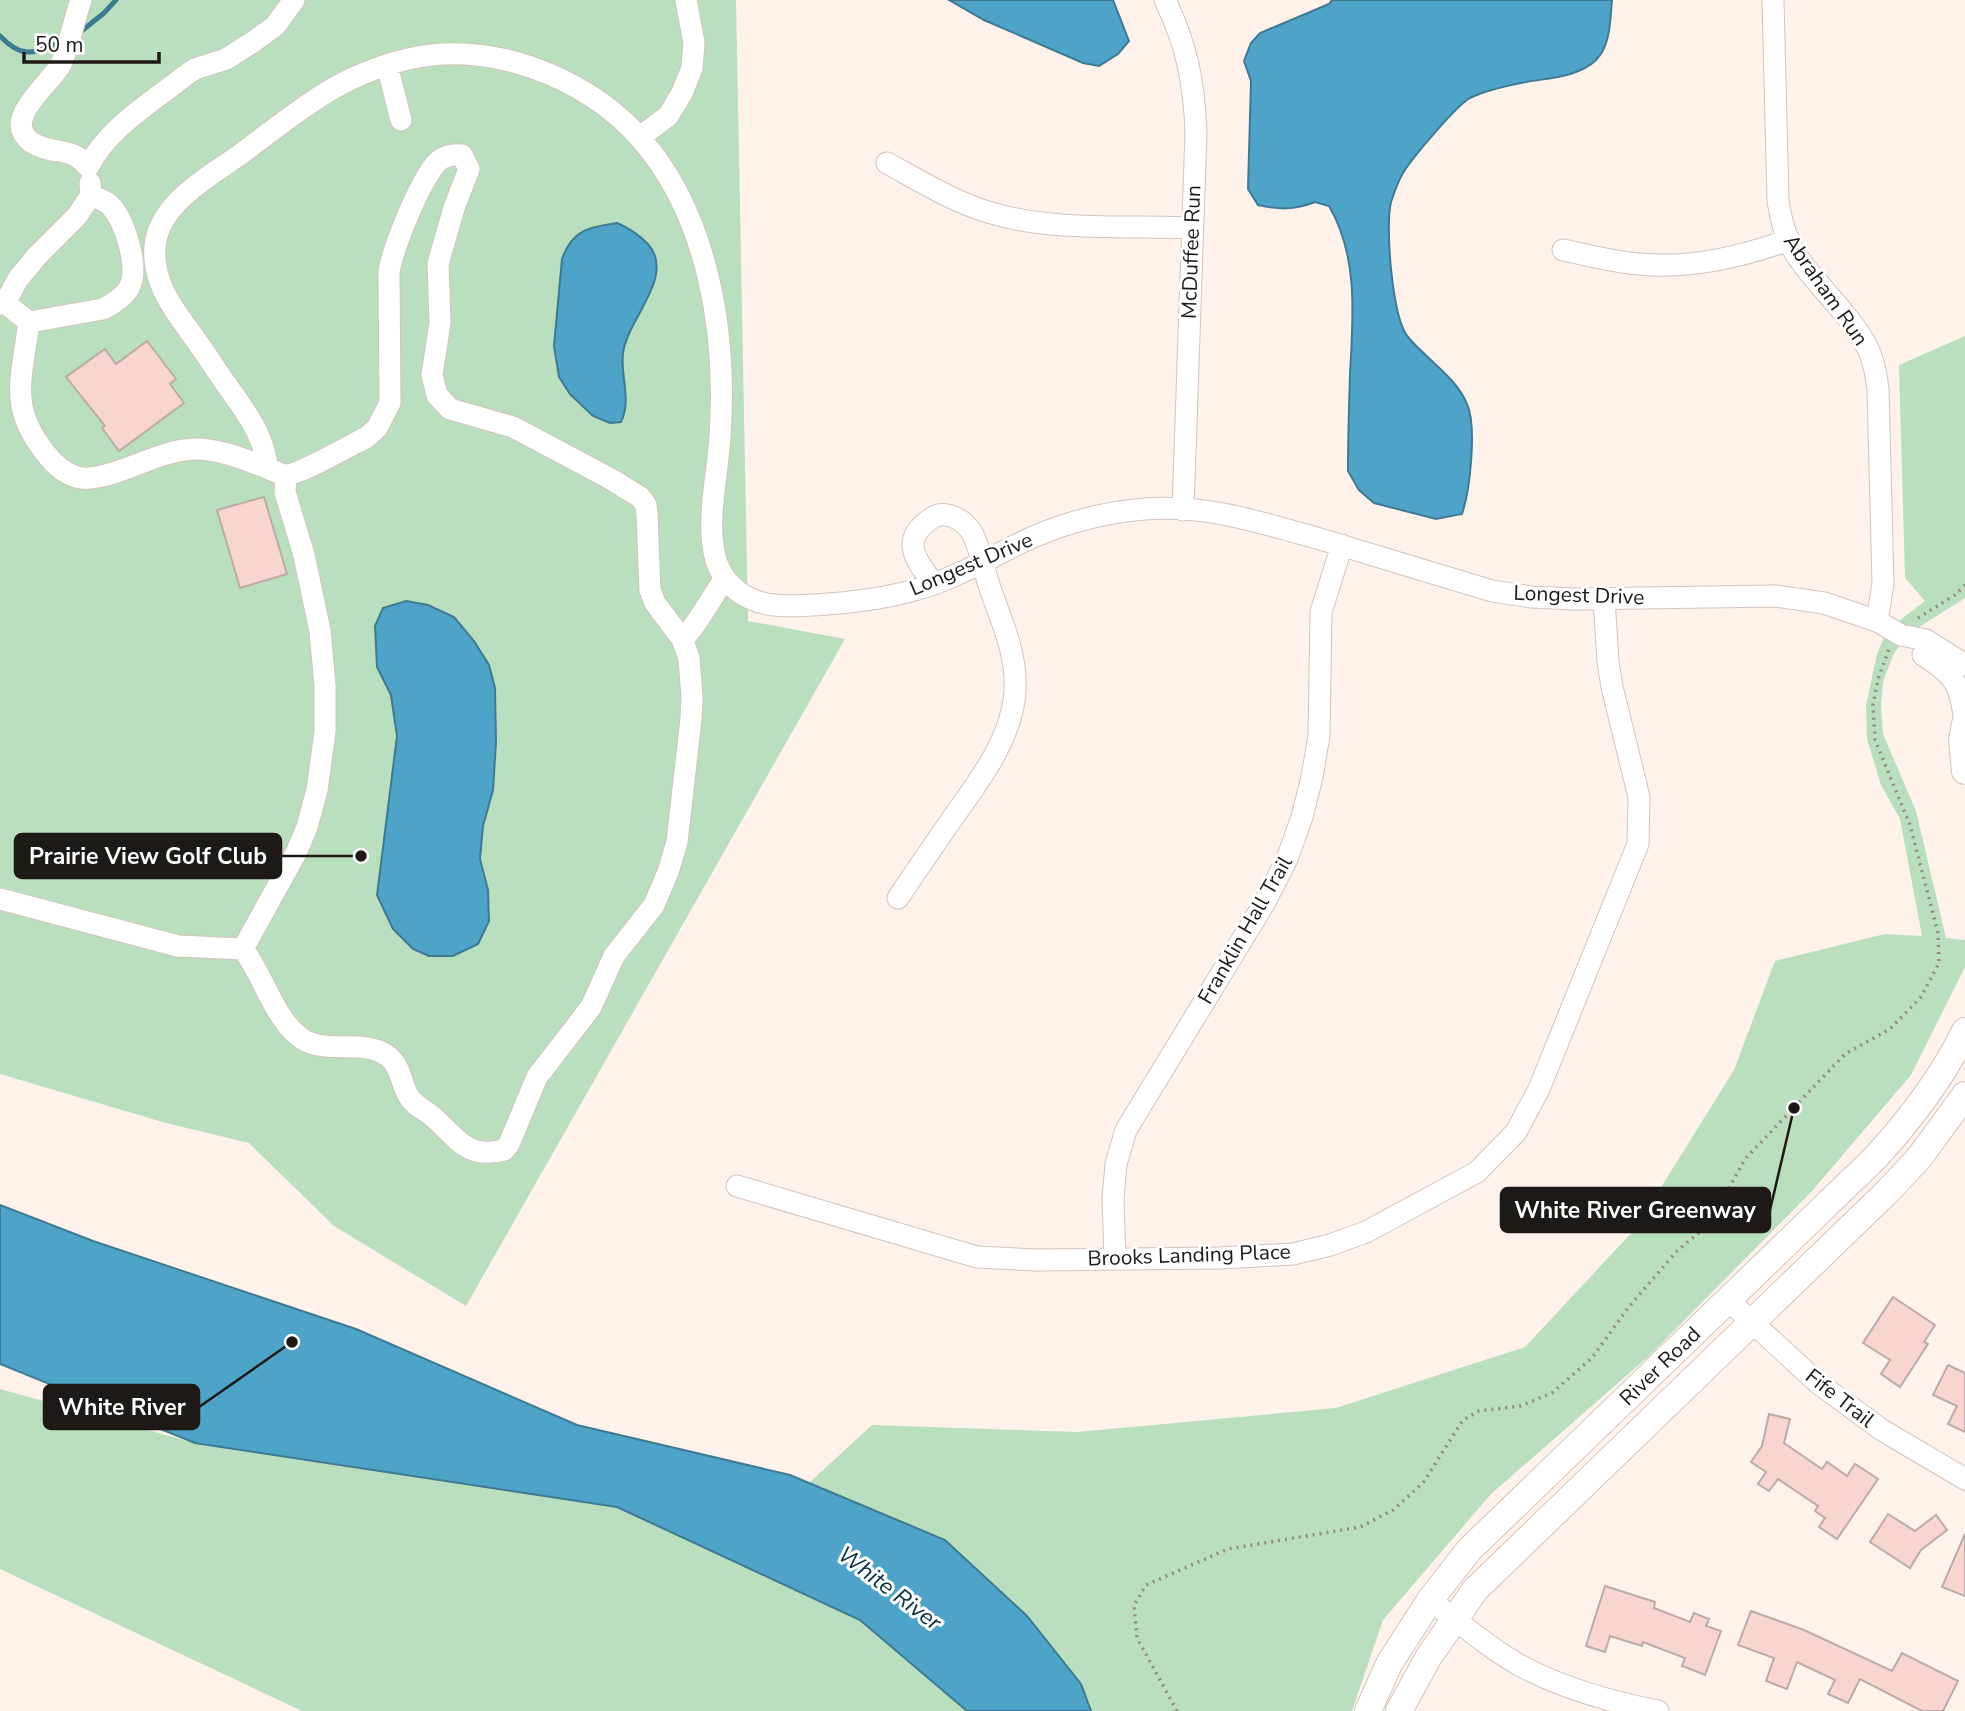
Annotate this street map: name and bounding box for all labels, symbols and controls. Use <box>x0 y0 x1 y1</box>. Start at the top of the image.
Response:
scale bar <box>24 21 159 65</box>
text: 50 m <box>35 31 84 59</box>
street label: McDuffee Run <box>1175 185 1207 319</box>
street label: Abraham Run <box>1777 229 1875 351</box>
street label: Longest Drive <box>905 526 1037 602</box>
street label: Longest Drive <box>1513 579 1645 611</box>
callout: Prairie View Golf Club <box>15 834 281 878</box>
text: Prairie View Golf Club <box>29 841 267 872</box>
street label: Franklin Hall Trail <box>1191 850 1299 1009</box>
callout: White River Greenway <box>1501 1188 1770 1232</box>
text: White River Greenway <box>1514 1195 1757 1226</box>
street label: Brooks Landing Place <box>1087 1237 1291 1273</box>
street label: River Road <box>1613 1320 1707 1412</box>
street label: Fife Trail <box>1800 1362 1881 1434</box>
callout: White River <box>44 1385 199 1429</box>
text: White River <box>58 1392 186 1423</box>
water label: White River <box>831 1539 949 1638</box>

